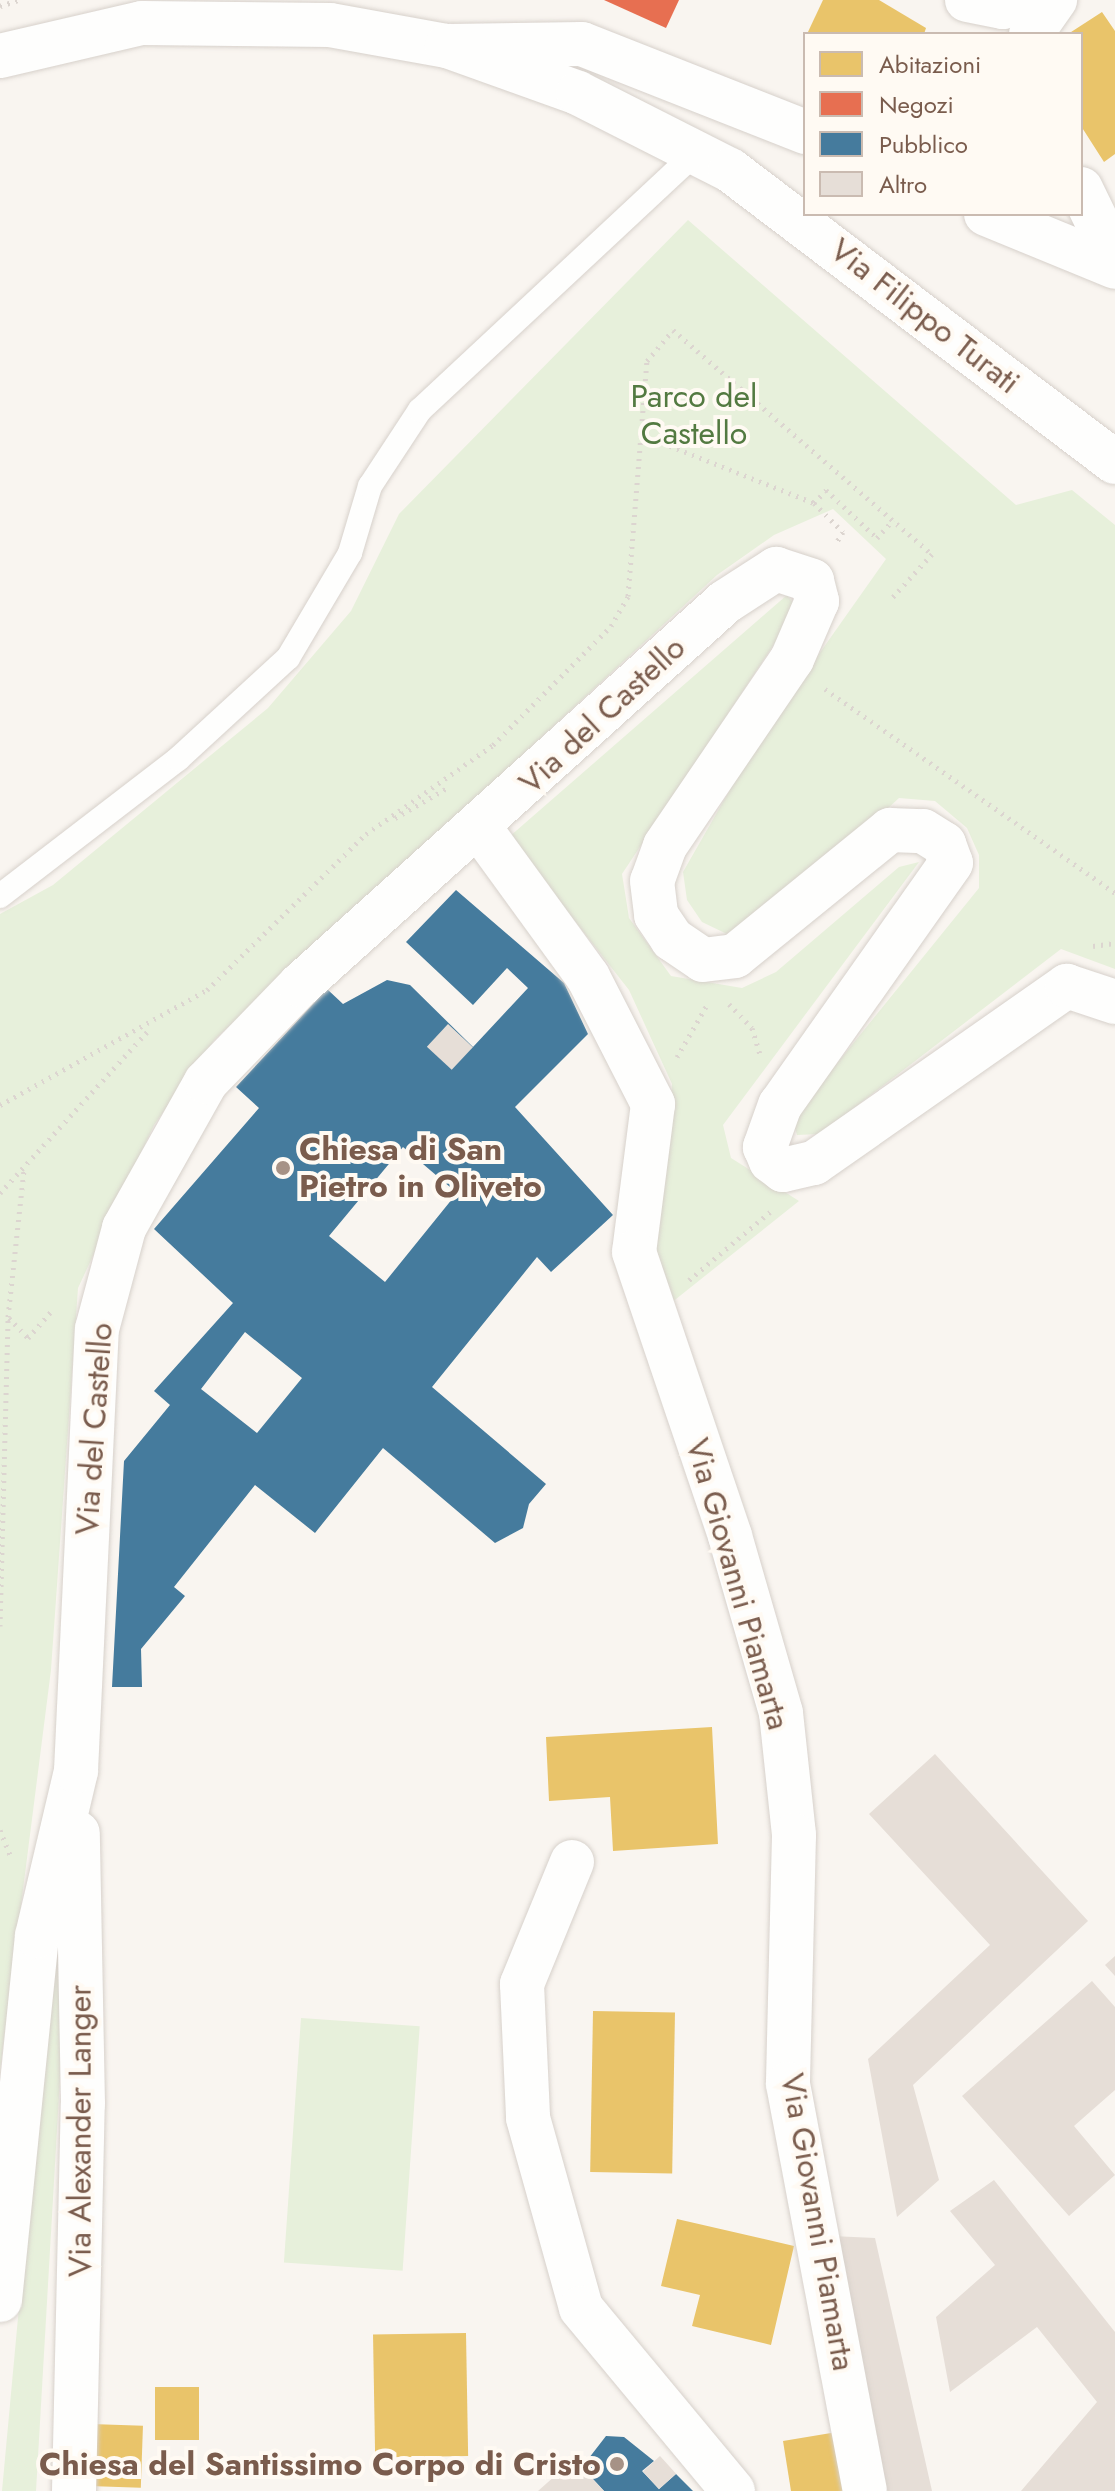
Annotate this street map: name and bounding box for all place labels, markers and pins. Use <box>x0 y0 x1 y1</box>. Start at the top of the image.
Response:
place label: Chiesa di San Pietro in Oliveto <box>299 1131 542 1206</box>
marker: Chiesa di San Pietro in Oliveto <box>274 1159 292 1177</box>
place label: Chiesa del Santissimo Corpo di Cristo <box>39 2445 601 2483</box>
marker: Chiesa del Santissimo Corpo di Cristo <box>608 2455 626 2473</box>

